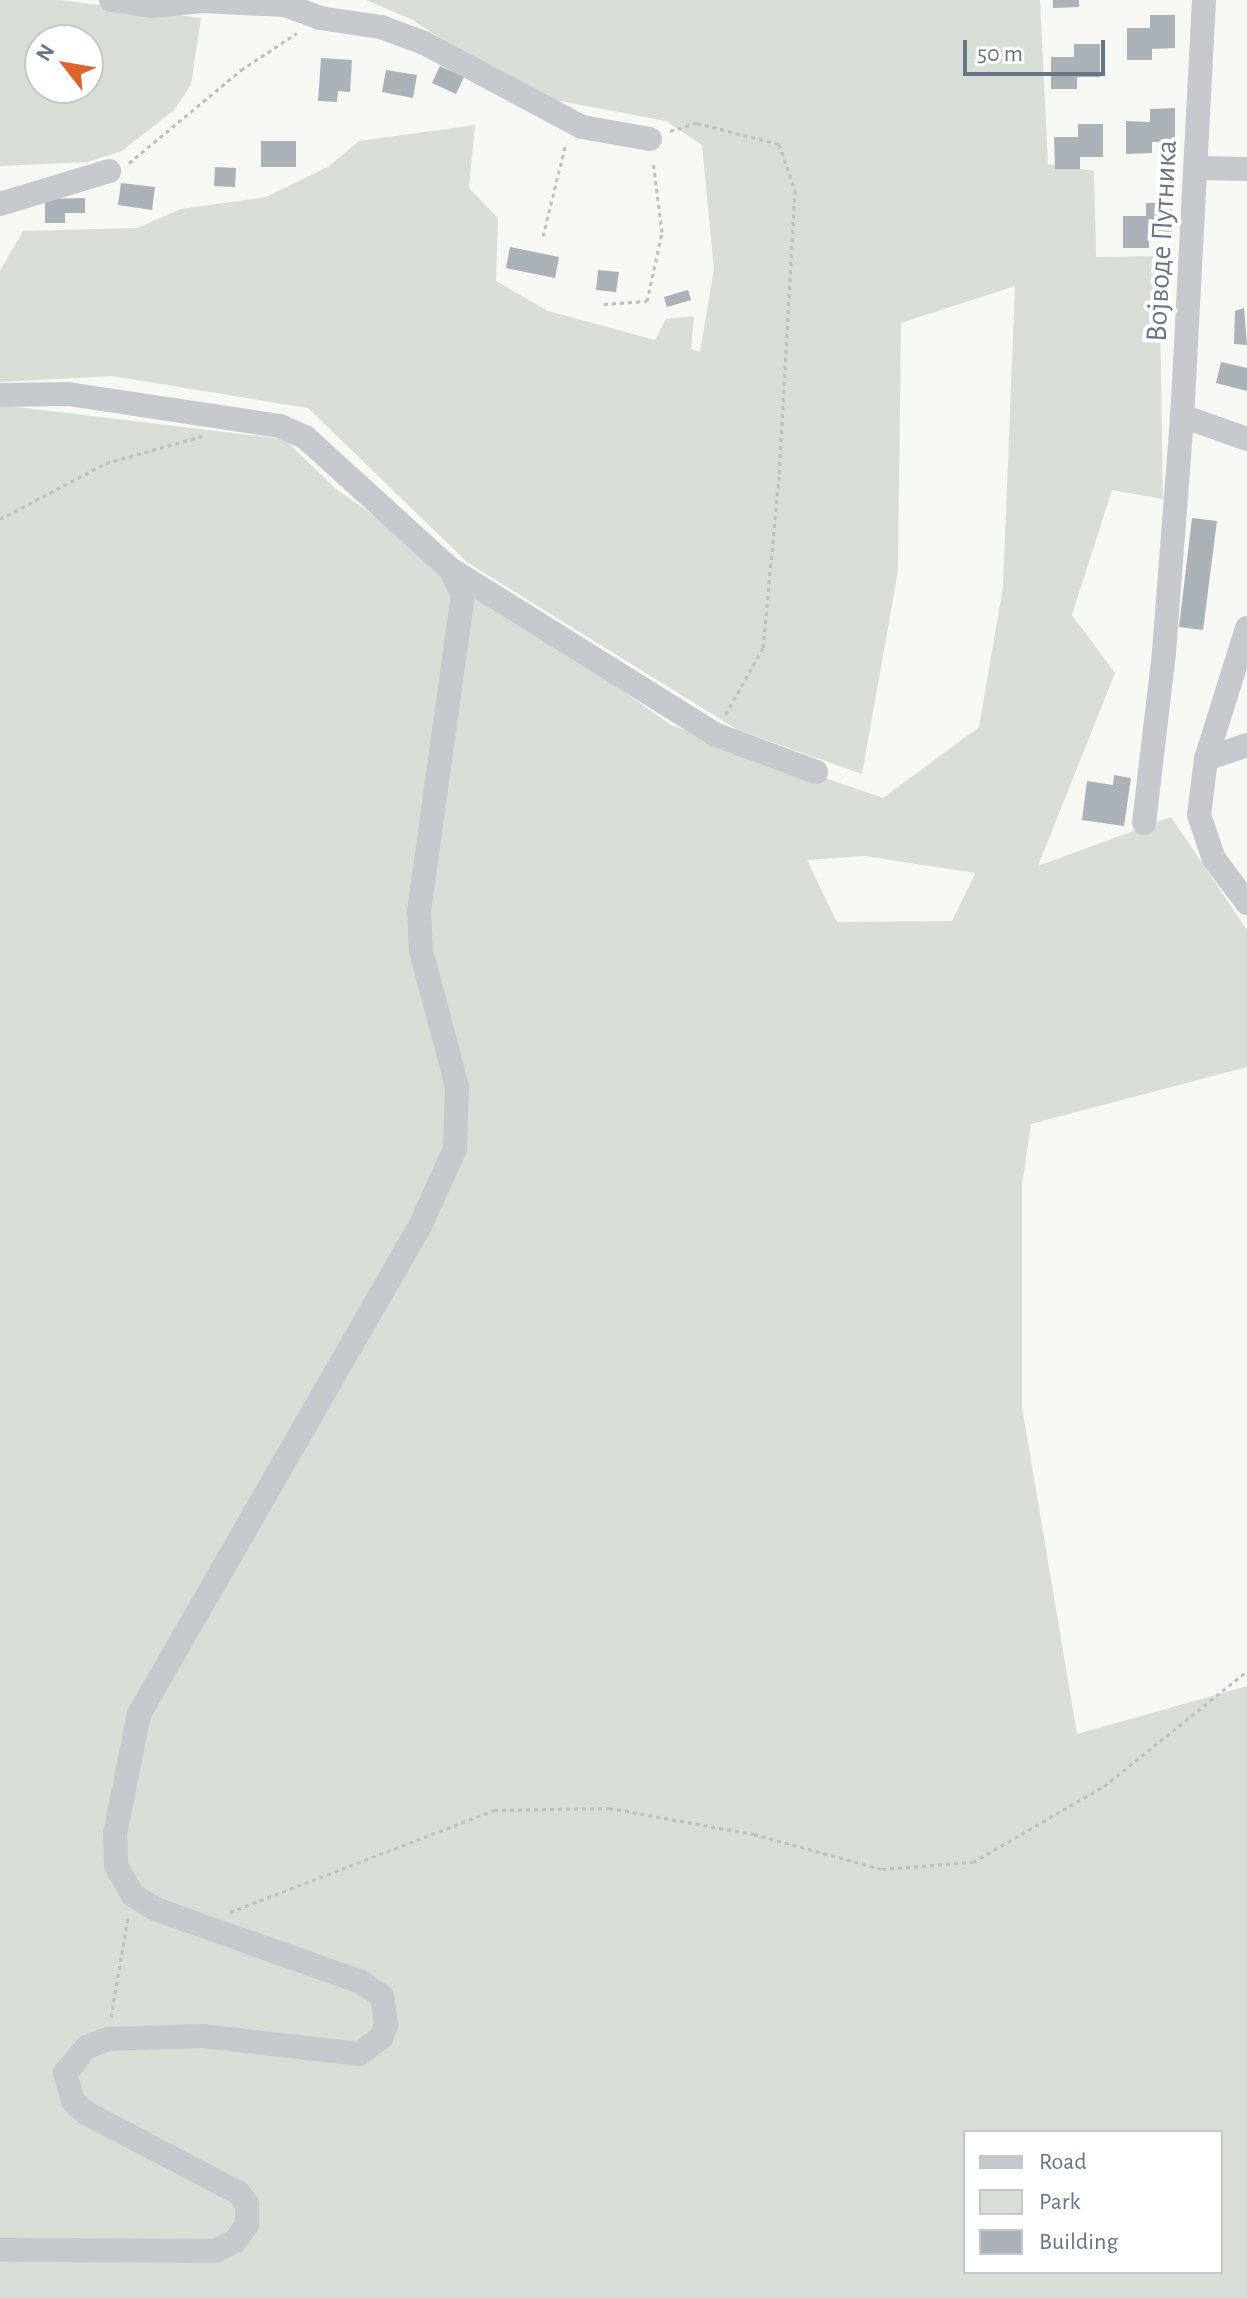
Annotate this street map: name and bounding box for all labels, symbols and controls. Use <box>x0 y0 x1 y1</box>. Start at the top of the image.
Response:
north arrow <box>24 24 104 104</box>
scale bar <box>967 24 1109 74</box>
text: N <box>32 40 59 65</box>
text: 50 m <box>977 42 1023 66</box>
street label: Војводе Путника <box>1139 139 1185 343</box>
legend <box>963 2130 1223 2274</box>
text: Road <box>1039 2150 1087 2174</box>
text: Park <box>1039 2190 1080 2214</box>
text: Building <box>1039 2230 1118 2254</box>

